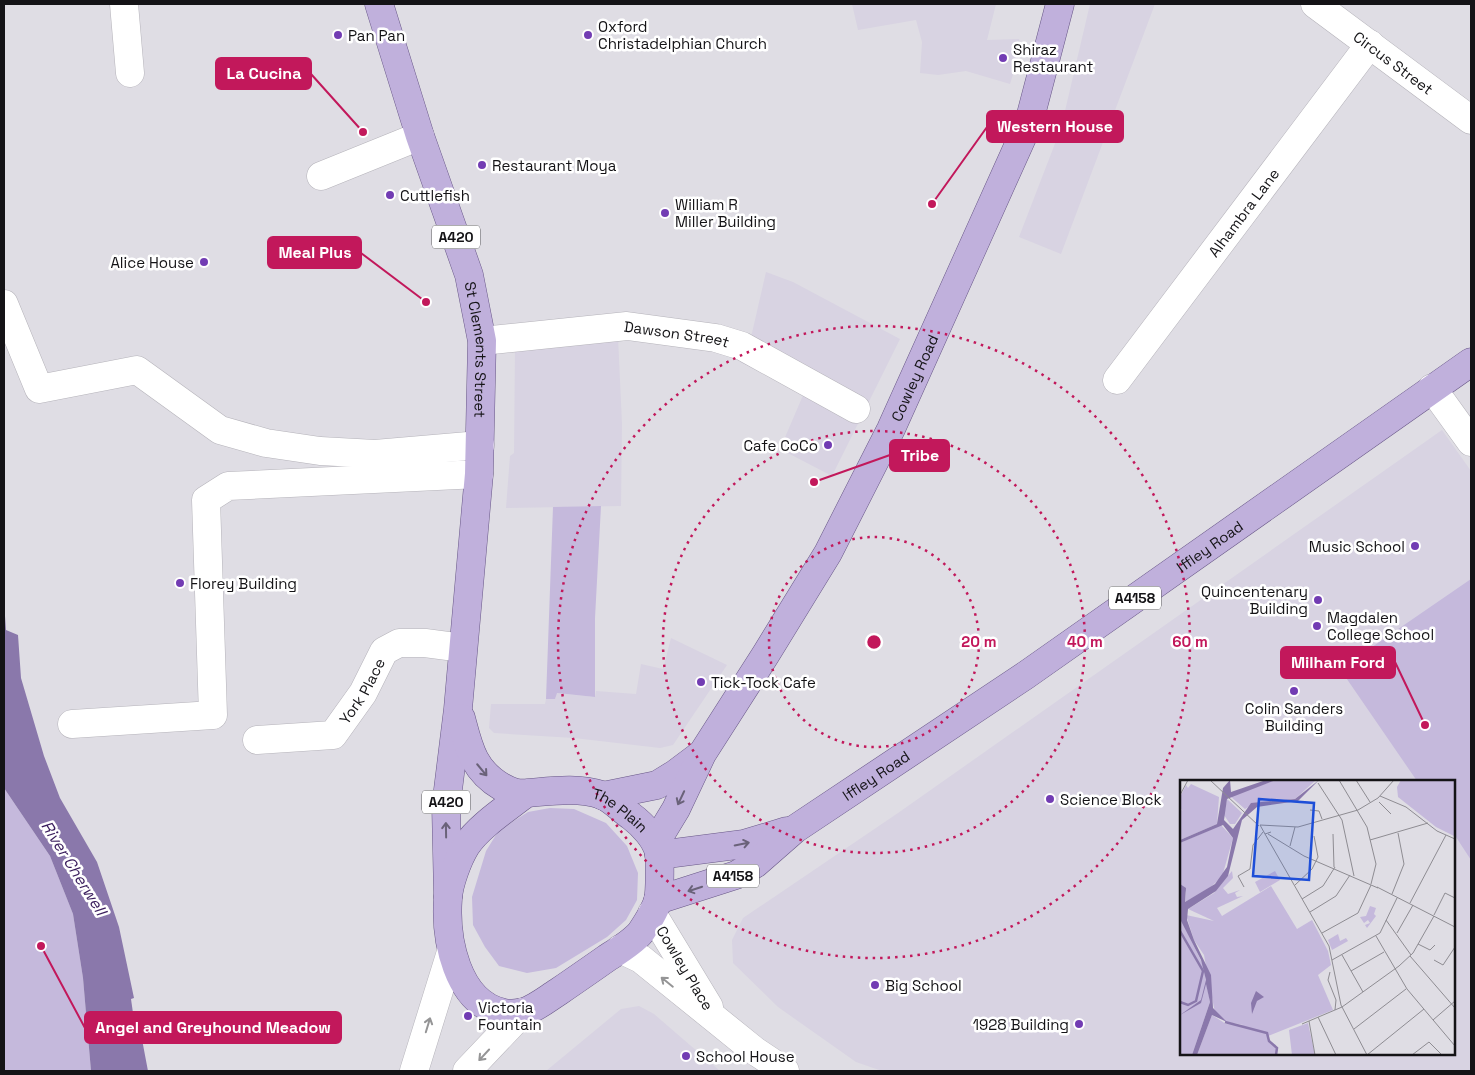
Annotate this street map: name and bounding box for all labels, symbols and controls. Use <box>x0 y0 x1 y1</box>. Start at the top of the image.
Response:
place label: Oxford Christadelphian Church <box>598 17 767 53</box>
place label: Pan Pan <box>348 26 405 45</box>
street label: Circus Street <box>1350 27 1437 98</box>
marker: Pan Pan <box>332 29 344 41</box>
marker: Oxford Christadelphian Church <box>582 29 594 41</box>
place label: Shiraz Restaurant <box>1013 40 1094 76</box>
marker: Shiraz Restaurant <box>997 52 1009 64</box>
callout: La Cucina <box>216 58 311 89</box>
text: La Cucina <box>227 63 301 84</box>
callout: Western House <box>987 111 1123 142</box>
text: Western House <box>997 116 1113 137</box>
place label: Restaurant Moya <box>492 156 617 175</box>
marker: Restaurant Moya <box>476 159 488 171</box>
street label: Alhambra Lane <box>1204 164 1283 260</box>
place label: Cuttlefish <box>400 186 470 205</box>
marker: Cuttlefish <box>384 189 396 201</box>
place label: William R Miller Building <box>675 195 776 231</box>
marker: William R Miller Building <box>659 207 671 219</box>
road number: A420 <box>432 226 480 248</box>
callout: Meal Plus <box>268 237 361 268</box>
text: Meal Plus <box>278 242 352 263</box>
place label: Alice House <box>110 253 194 272</box>
marker: Alice House <box>198 256 210 268</box>
street label: St Clements Street <box>461 280 492 418</box>
street label: Dawson Street <box>623 316 732 351</box>
street label: Cowley Road <box>886 331 942 424</box>
place label: Cafe CoCo <box>743 436 818 455</box>
marker: Cafe CoCo <box>822 439 834 451</box>
callout: Tribe <box>890 440 949 471</box>
text: Tribe <box>901 445 939 466</box>
street label: Iffley Road <box>1172 516 1247 576</box>
place label: Music School <box>1309 537 1405 556</box>
marker: Music School <box>1409 540 1421 552</box>
place label: Florey Building <box>190 574 297 593</box>
marker: Florey Building <box>174 577 186 589</box>
place label: Quincentenary Building <box>1201 582 1308 618</box>
road number: A4158 <box>1109 586 1161 610</box>
marker: Quincentenary Building <box>1312 594 1324 606</box>
place label: Magdalen College School <box>1327 608 1434 644</box>
marker: Magdalen College School <box>1311 620 1323 632</box>
text: 20 m <box>961 632 997 651</box>
text: 40 m <box>1067 632 1103 651</box>
text: 60 m <box>1172 632 1208 651</box>
centre of rings <box>865 633 883 651</box>
callout: Milham Ford <box>1281 647 1395 678</box>
text: Milham Ford <box>1291 652 1385 673</box>
street label: York Place <box>335 655 389 728</box>
place label: Tick-Tock Cafe <box>711 673 816 692</box>
marker: Tick-Tock Cafe <box>695 676 707 688</box>
marker: Colin Sanders Building <box>1288 685 1300 697</box>
place label: Colin Sanders Building <box>1245 699 1343 735</box>
street label: Iffley Road <box>838 746 913 805</box>
one-way arrow <box>477 764 488 777</box>
inset map <box>1180 780 1455 1055</box>
street label: The Plain <box>591 783 652 836</box>
road number: A420 <box>422 790 470 814</box>
one-way arrow <box>676 790 686 805</box>
place label: Science Block <box>1060 790 1162 809</box>
marker: Science Block <box>1044 793 1056 805</box>
water label: River Cherwell <box>37 817 112 921</box>
one-way arrow <box>442 822 451 838</box>
one-way arrow <box>734 838 750 848</box>
road number: A4158 <box>707 864 759 888</box>
one-way arrow <box>687 885 703 895</box>
street label: Cowley Place <box>652 922 718 1014</box>
one-way arrow <box>661 976 674 987</box>
place label: Big School <box>885 976 962 995</box>
marker: Big School <box>869 979 881 991</box>
place label: Victoria Fountain <box>478 998 542 1034</box>
marker: Victoria Fountain <box>462 1010 474 1022</box>
callout: Angel and Greyhound Meadow <box>85 1012 341 1043</box>
place label: 1928 Building <box>973 1015 1069 1034</box>
text: Angel and Greyhound Meadow <box>95 1017 331 1038</box>
one-way arrow <box>424 1017 434 1033</box>
marker: 1928 Building <box>1073 1018 1085 1030</box>
place label: School House <box>696 1047 795 1066</box>
one-way arrow <box>478 1049 490 1061</box>
marker: School House <box>680 1050 692 1062</box>

